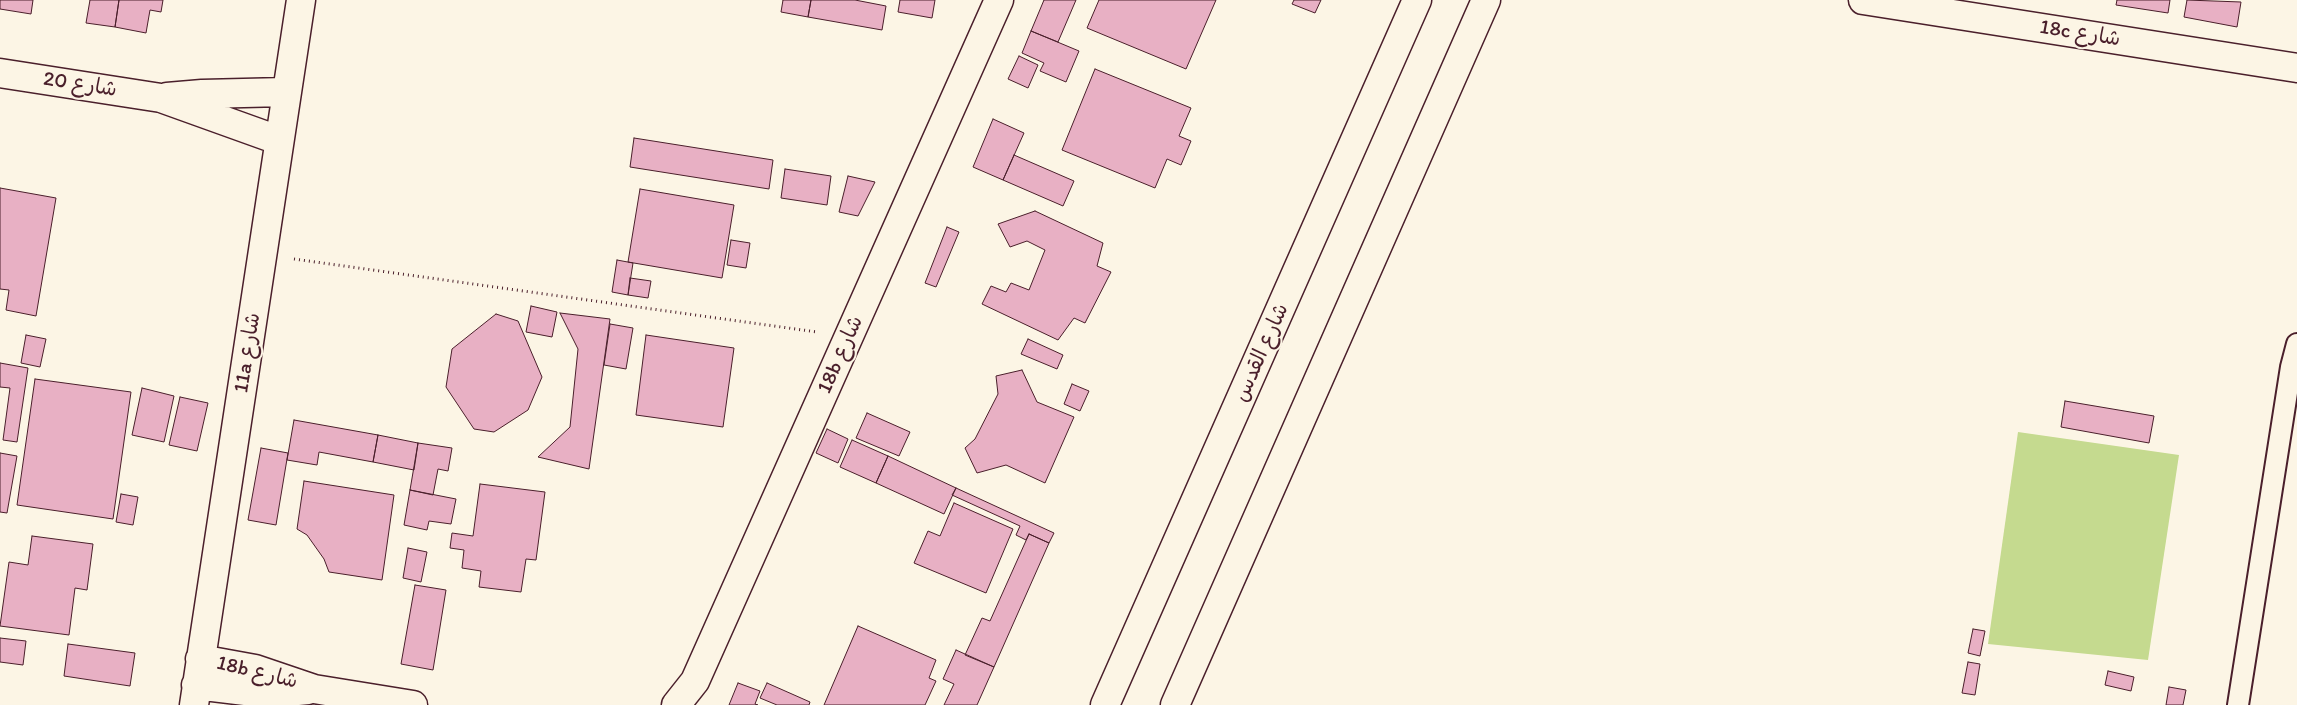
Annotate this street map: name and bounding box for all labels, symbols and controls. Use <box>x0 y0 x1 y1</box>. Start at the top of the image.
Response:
street label: 18c شارع <box>2038 15 2122 53</box>
street label: شارع 20 <box>41 67 119 103</box>
street label: شارع القدس <box>1229 300 1295 406</box>
street label: 11a شارع <box>229 311 267 395</box>
street label: 18b شارع <box>813 312 869 398</box>
street label: 18b شارع <box>214 651 300 695</box>

